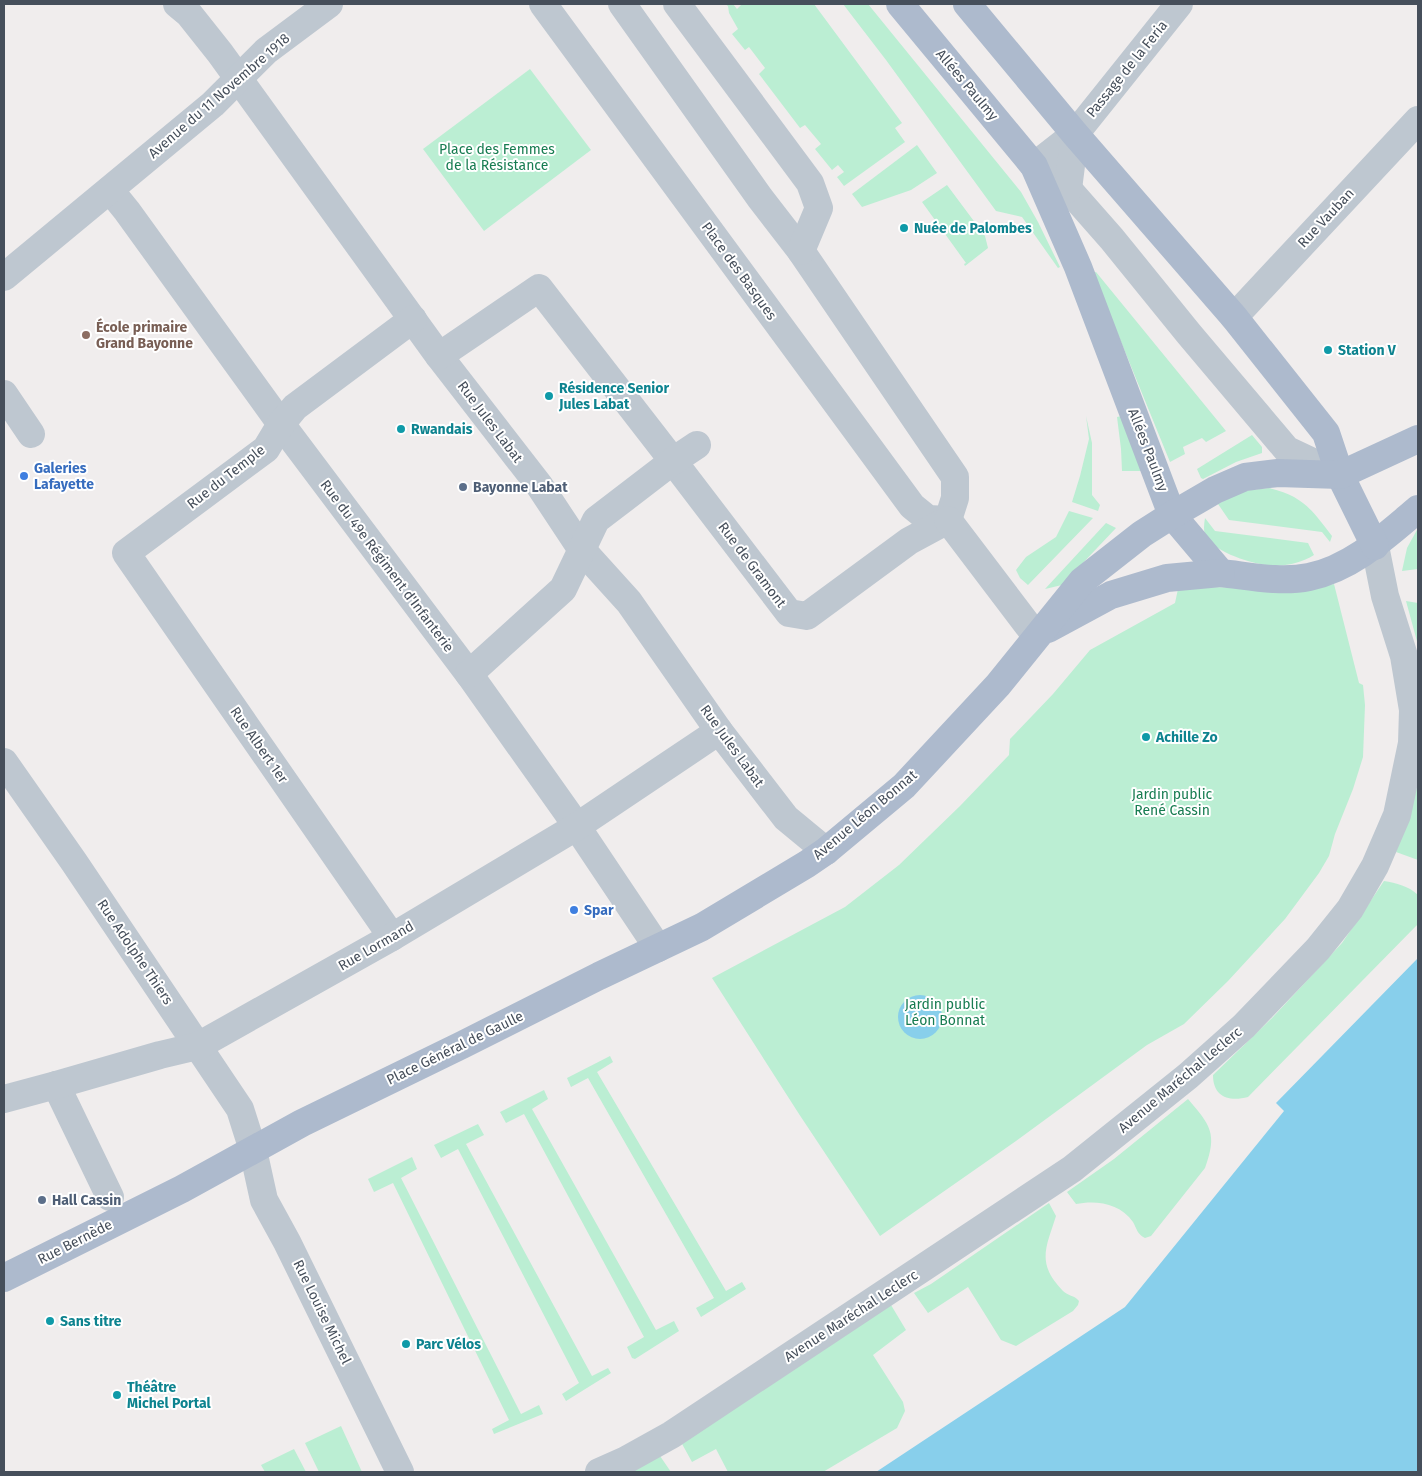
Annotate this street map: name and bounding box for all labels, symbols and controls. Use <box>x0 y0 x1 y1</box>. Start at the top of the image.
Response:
street label: Passage de la Feria <box>1083 17 1171 121</box>
street label: Avenue du 11 Novembre 1918 <box>145 30 293 162</box>
street label: Allées Paulmy <box>932 46 1002 124</box>
park label: Place des Femmes de la Résistance <box>439 141 555 174</box>
street label: Rue Vauban <box>1294 185 1358 251</box>
street label: Place des Basques <box>698 219 780 324</box>
place label: Nuée de Palombes <box>914 220 1032 237</box>
marker: Nuée de Palombes <box>898 222 910 234</box>
place label: École primaire Grand Bayonne <box>96 318 193 352</box>
marker: École primaire Grand Bayonne <box>80 329 92 341</box>
place label: Station V <box>1338 342 1397 359</box>
marker: Station V <box>1322 344 1334 356</box>
street label: Rue Jules Labat <box>454 378 527 467</box>
place label: Résidence Senior Jules Labat <box>558 380 669 413</box>
marker: Résidence Senior Jules Labat <box>543 390 555 402</box>
street label: Allées Paulmy <box>1124 406 1172 494</box>
place label: Rwandais <box>411 421 473 438</box>
marker: Rwandais <box>395 423 407 435</box>
street label: Rue du Temple <box>184 441 268 513</box>
place label: Galeries Lafayette <box>34 460 94 493</box>
marker: Galeries Lafayette <box>18 470 30 482</box>
street label: Rue du 49e Régiment d'Infanterie <box>317 477 457 655</box>
place label: Bayonne Labat <box>473 479 568 496</box>
marker: Bayonne Labat <box>457 481 469 493</box>
street label: Rue de Gramont <box>714 519 790 612</box>
street label: Rue Jules Labat <box>696 702 768 791</box>
street label: Rue Albert 1er <box>226 704 292 787</box>
place label: Achille Zo <box>1155 729 1218 746</box>
marker: Achille Zo <box>1140 731 1152 743</box>
street label: Avenue Léon Bonnat <box>810 766 921 863</box>
park label: Jardin public René Cassin <box>1132 786 1213 819</box>
street label: Rue Adolphe Thiers <box>93 896 177 1008</box>
place label: Spar <box>584 902 614 919</box>
marker: Spar <box>568 904 580 916</box>
street label: Rue Lormand <box>335 918 417 974</box>
park label: Jardin public Léon Bonnat <box>905 996 986 1029</box>
street label: Place Général de Gaulle <box>384 1007 526 1089</box>
street label: Avenue Maréchal Leclerc <box>1115 1023 1245 1137</box>
place label: Hall Cassin <box>52 1192 121 1209</box>
marker: Hall Cassin <box>36 1194 48 1206</box>
street label: Rue Bernède <box>35 1216 115 1268</box>
street label: Rue Louise Michel <box>289 1257 355 1367</box>
street label: Avenue Maréchal Leclerc <box>781 1266 921 1366</box>
place label: Sans titre <box>60 1313 122 1330</box>
marker: Sans titre <box>44 1315 56 1327</box>
place label: Parc Vélos <box>416 1336 481 1353</box>
marker: Parc Vélos <box>400 1338 412 1350</box>
place label: Théâtre Michel Portal <box>127 1379 211 1412</box>
marker: Théâtre Michel Portal <box>111 1389 123 1401</box>

